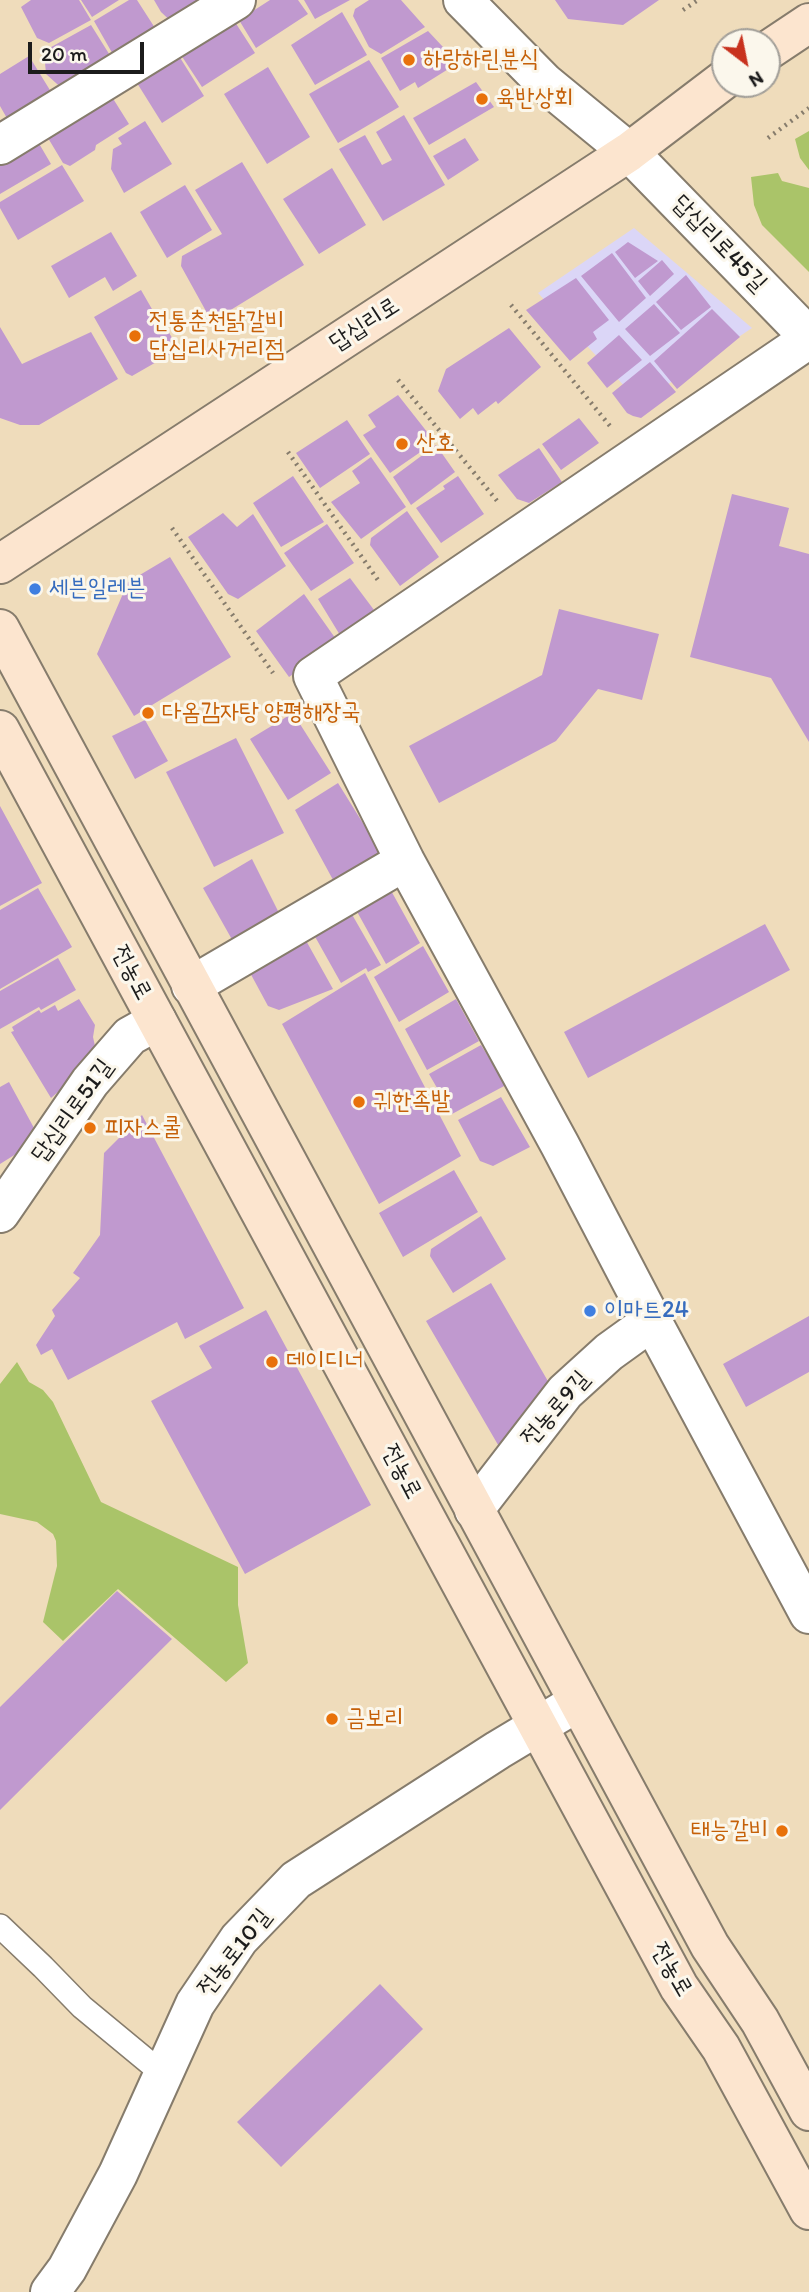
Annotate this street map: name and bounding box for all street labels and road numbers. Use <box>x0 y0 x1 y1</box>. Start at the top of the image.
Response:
street label: 답십리로45길 <box>666 190 772 298</box>
street label: 답십리로 <box>325 292 405 358</box>
street label: 전농로 <box>105 941 157 1005</box>
street label: 답십리로51길 <box>26 1054 120 1168</box>
street label: 전농로9길 <box>516 1366 596 1452</box>
street label: 전농로 <box>375 1440 427 1504</box>
street label: 전농로10길 <box>192 1903 278 2003</box>
street label: 전농로 <box>644 1938 698 2002</box>

